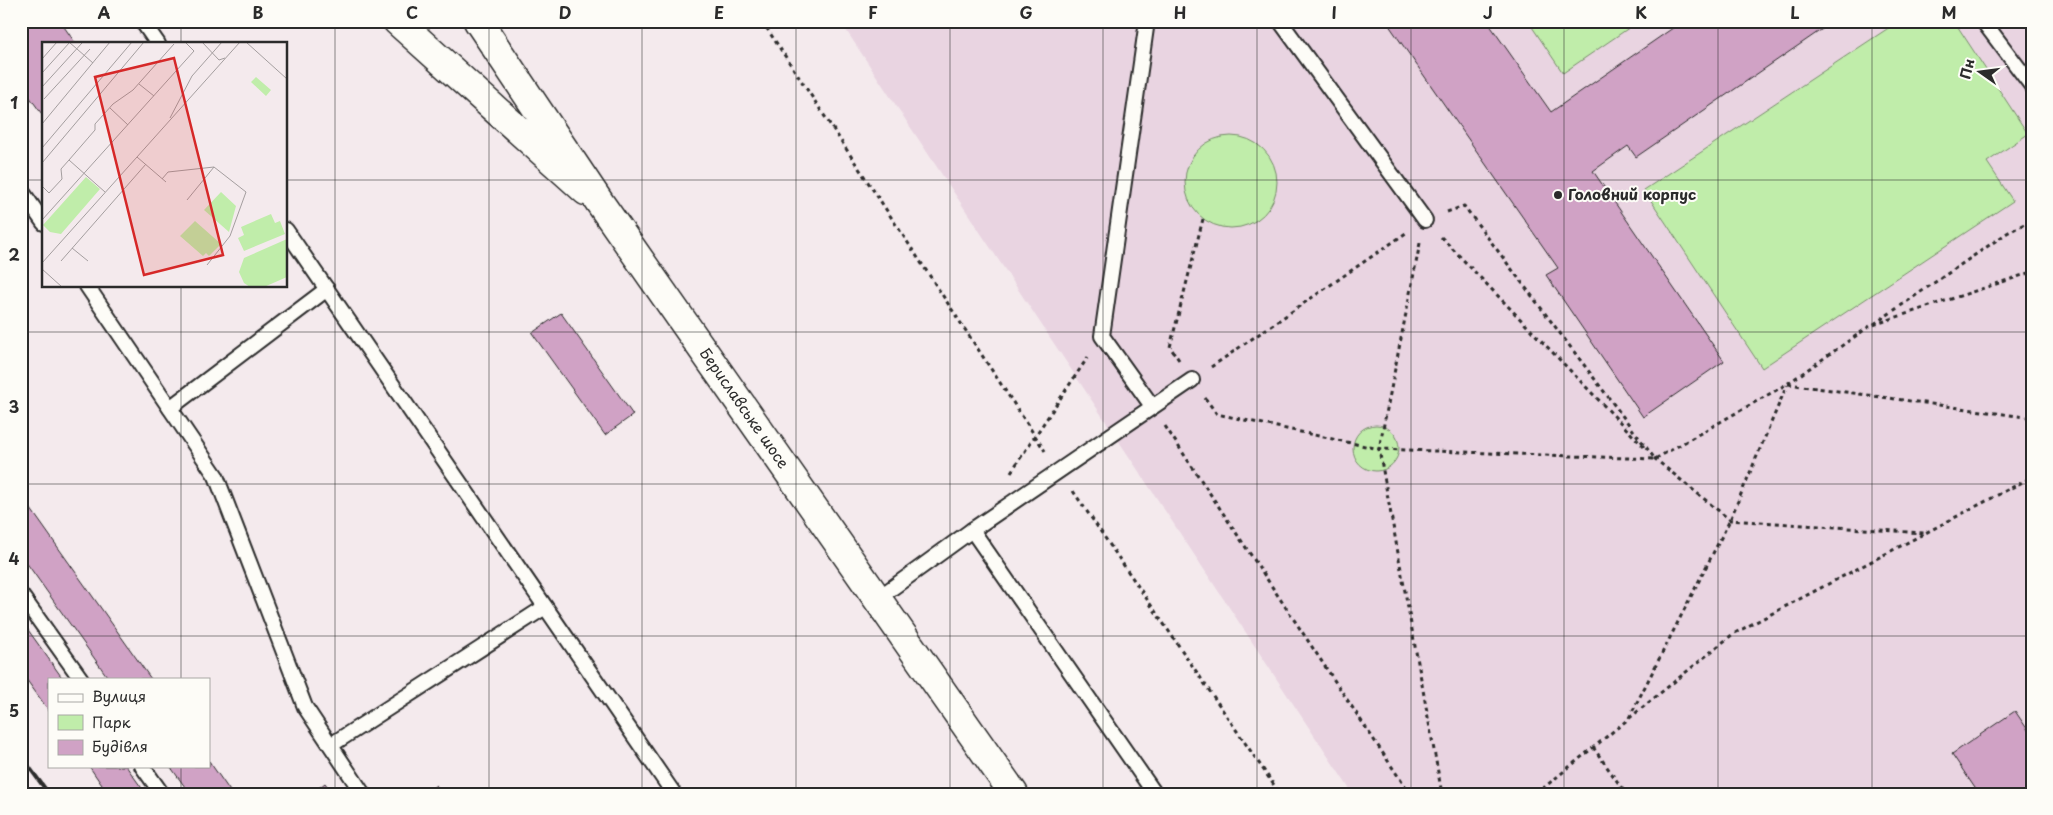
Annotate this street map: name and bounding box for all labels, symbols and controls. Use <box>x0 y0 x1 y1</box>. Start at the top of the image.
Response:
text: A <box>98 0 111 24</box>
text: B <box>253 0 264 24</box>
text: C <box>406 0 418 24</box>
text: D <box>559 0 571 24</box>
text: E <box>714 0 724 24</box>
text: F <box>868 0 878 24</box>
text: G <box>1019 0 1033 24</box>
text: H <box>1174 0 1186 24</box>
text: I <box>1331 0 1337 24</box>
text: J <box>1483 0 1493 24</box>
text: K <box>1635 0 1647 24</box>
text: L <box>1790 0 1800 24</box>
text: M <box>1941 0 1957 24</box>
inset map <box>42 42 288 288</box>
north arrow <box>1956 48 2006 98</box>
text: Пн <box>1954 56 1980 81</box>
text: 1 <box>10 90 18 114</box>
place label: Головний корпус <box>1568 182 1696 205</box>
marker: Головний корпус <box>1552 189 1564 201</box>
text: 2 <box>8 242 20 266</box>
street label: Бериславське шосе <box>695 343 796 473</box>
text: 3 <box>9 394 19 418</box>
text: 4 <box>9 546 20 570</box>
legend <box>48 678 210 768</box>
text: Вулиця <box>92 684 146 707</box>
text: 5 <box>9 698 19 722</box>
text: Парк <box>92 710 131 733</box>
text: Будівля <box>92 734 148 757</box>

